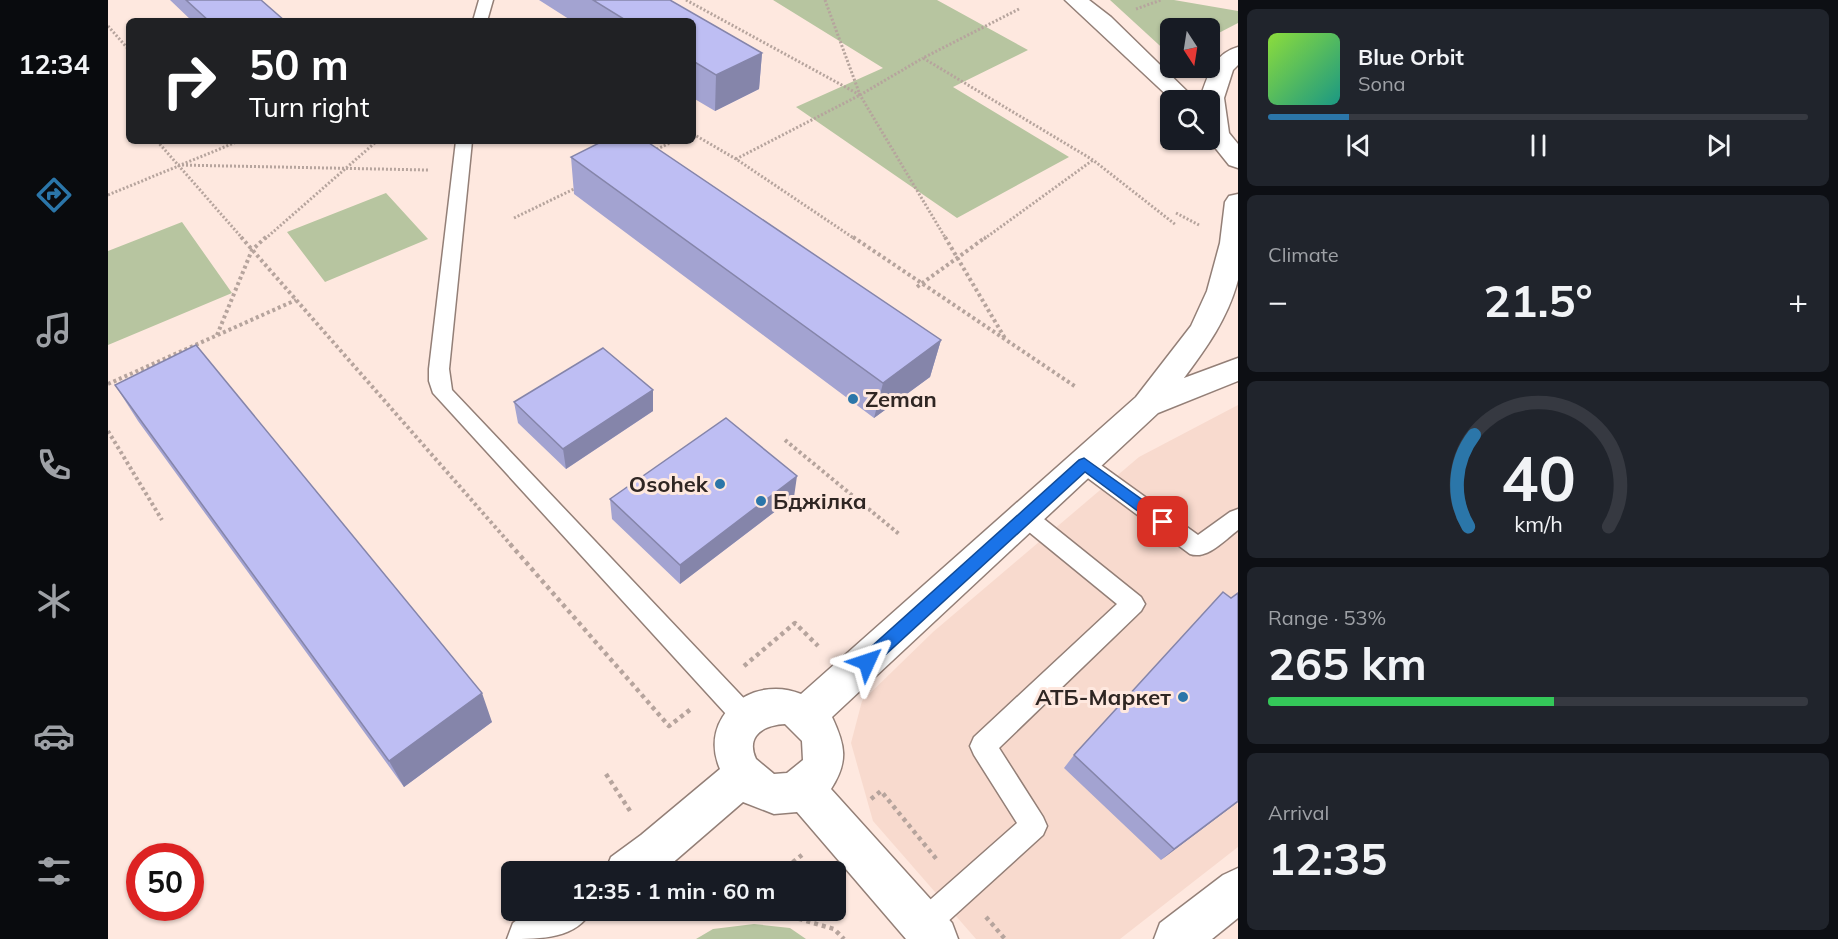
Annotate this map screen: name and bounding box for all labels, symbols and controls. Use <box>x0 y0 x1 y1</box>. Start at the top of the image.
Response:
north arrow <box>1160 18 1220 78</box>
map controls <box>1160 18 1220 150</box>
text: 50 m <box>249 38 349 91</box>
icon: right <box>150 42 228 120</box>
text: Blue Orbit <box>1358 43 1464 71</box>
text: 12:34 <box>18 47 90 81</box>
text: Sona <box>1358 71 1406 96</box>
text: Turn right <box>249 90 369 124</box>
button: search <box>1160 90 1220 150</box>
icon: previous <box>1342 129 1375 162</box>
icon: pause <box>1522 129 1555 162</box>
icon: next <box>1702 129 1735 162</box>
icon: directions <box>33 174 75 216</box>
text: Climate <box>1268 242 1339 267</box>
text: 21.5° <box>1483 272 1593 328</box>
text: − <box>1268 280 1288 321</box>
text: + <box>1788 280 1808 321</box>
icon: music <box>33 309 75 351</box>
place label: Zeman <box>865 385 937 413</box>
marker: Zeman <box>846 392 860 406</box>
text: 40 <box>1501 438 1575 517</box>
icon: phone <box>33 444 75 486</box>
place label: Оsоhek <box>629 470 709 498</box>
marker: Оsоhek <box>713 477 727 491</box>
place label: Бджілка <box>773 487 867 515</box>
marker: Бджілка <box>754 494 768 508</box>
pin <box>1137 496 1188 547</box>
icon: arrive <box>1146 505 1179 538</box>
text: km/h <box>1514 510 1562 537</box>
icon: climate <box>33 580 75 622</box>
text: Range · 53% <box>1268 605 1386 630</box>
position arrow <box>835 630 899 694</box>
text: 265 km <box>1268 635 1427 691</box>
place label: АТБ-Маркет <box>1035 683 1171 711</box>
marker: АТБ-Маркет <box>1176 690 1190 704</box>
icon: car <box>33 715 75 757</box>
text: Arrival <box>1268 800 1329 825</box>
text: 12:35 <box>1268 830 1387 886</box>
speed limit sign: 50 <box>126 843 204 921</box>
icon: filters <box>33 850 75 892</box>
text: 12:35 · 1 min · 60 m <box>572 877 775 905</box>

